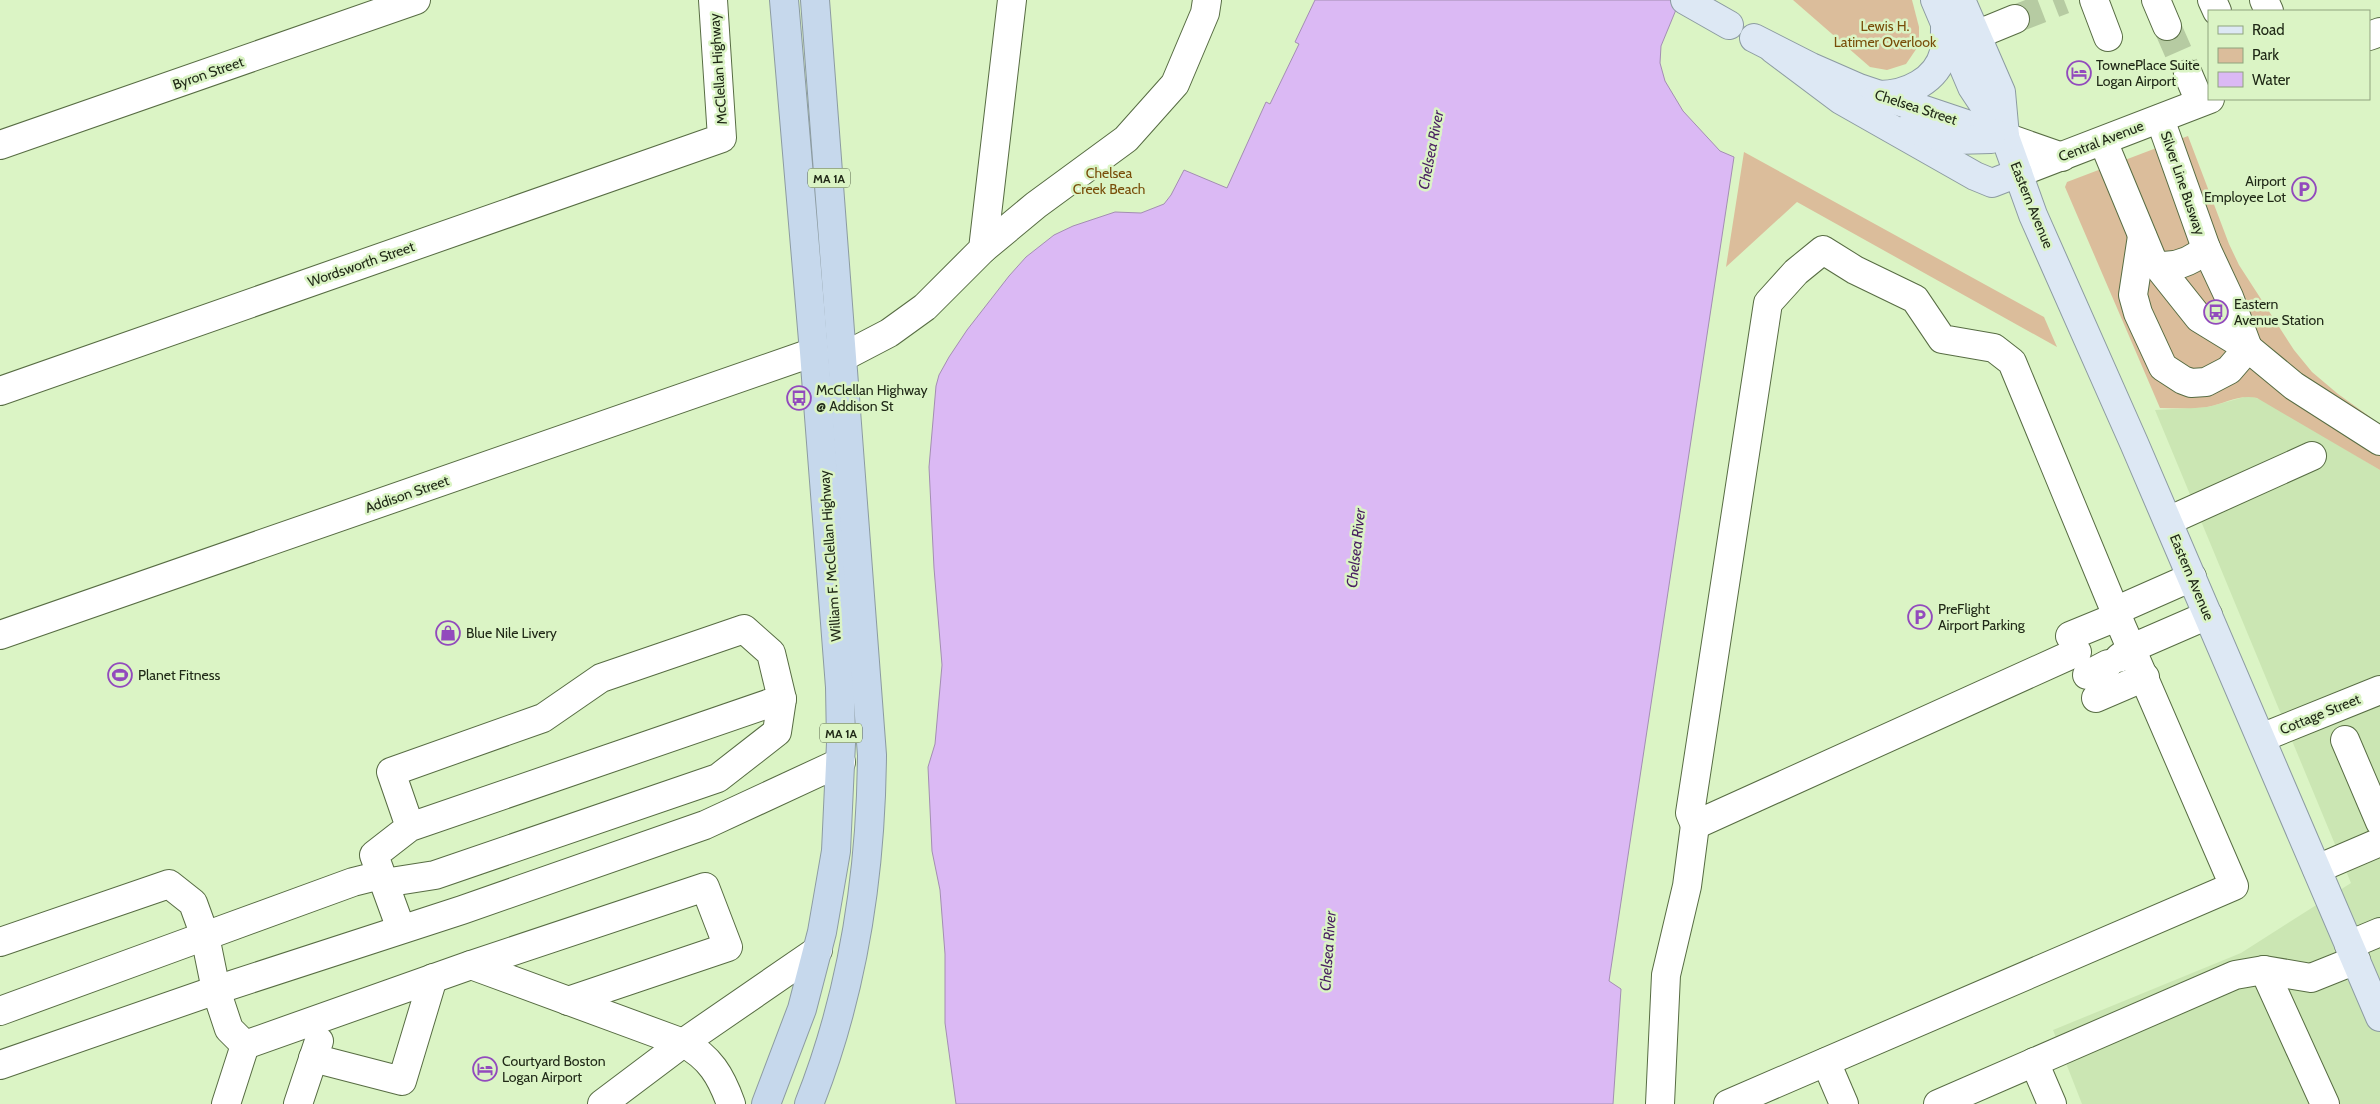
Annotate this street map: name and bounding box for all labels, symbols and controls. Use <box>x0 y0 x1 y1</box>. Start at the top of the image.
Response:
legend <box>2208 10 2370 100</box>
street label: McClellan Highway <box>705 13 731 125</box>
park label: Lewis H. Latimer Overlook <box>1834 17 1937 51</box>
text: Road <box>2252 21 2285 39</box>
text: Park <box>2252 46 2279 64</box>
street label: Byron Street <box>170 52 246 94</box>
place label: TownePlace Suite Logan Airport <box>2096 56 2200 90</box>
hotel icon: TownePlace Suite Logan Airport <box>2066 60 2092 86</box>
text: Water <box>2252 71 2290 89</box>
street label: Chelsea Street <box>1873 85 1960 129</box>
water label: Chelsea River <box>1415 108 1448 191</box>
street label: Central Avenue <box>2056 116 2146 166</box>
street label: Silver Line Busway <box>2157 129 2209 237</box>
street label: Eastern Avenue <box>2006 159 2058 251</box>
park label: Chelsea Creek Beach <box>1073 164 1145 198</box>
road number: MA 1A <box>808 168 850 188</box>
place label: Airport Employee Lot <box>2204 172 2286 206</box>
parking icon: Airport Employee Lot <box>2291 176 2317 202</box>
street label: Wordsworth Street <box>305 237 417 291</box>
place label: Eastern Avenue Station <box>2234 295 2324 329</box>
bus stop icon: Eastern Avenue Station <box>2203 299 2229 325</box>
place label: McClellan Highway @ Addison St <box>816 381 928 415</box>
bus stop icon: McClellan Highway @ Addison St <box>786 385 812 411</box>
street label: William F. McClellan Highway <box>815 470 845 642</box>
street label: Addison Street <box>363 471 452 517</box>
water label: Chelsea River <box>1343 506 1369 589</box>
street label: Eastern Avenue <box>2166 531 2218 623</box>
place label: PreFlight Airport Parking <box>1938 600 2026 634</box>
parking icon: PreFlight Airport Parking <box>1907 604 1933 630</box>
shop icon: Blue Nile Livery <box>435 620 461 646</box>
place label: Blue Nile Livery <box>466 624 557 642</box>
sports icon: Planet Fitness <box>107 662 133 688</box>
place label: Planet Fitness <box>138 666 221 684</box>
street label: Cottage Street <box>2277 690 2363 738</box>
road number: MA 1A <box>820 724 862 742</box>
water label: Chelsea River <box>1316 909 1340 991</box>
place label: Courtyard Boston Logan Airport <box>502 1052 606 1086</box>
hotel icon: Courtyard Boston Logan Airport <box>472 1056 498 1082</box>

